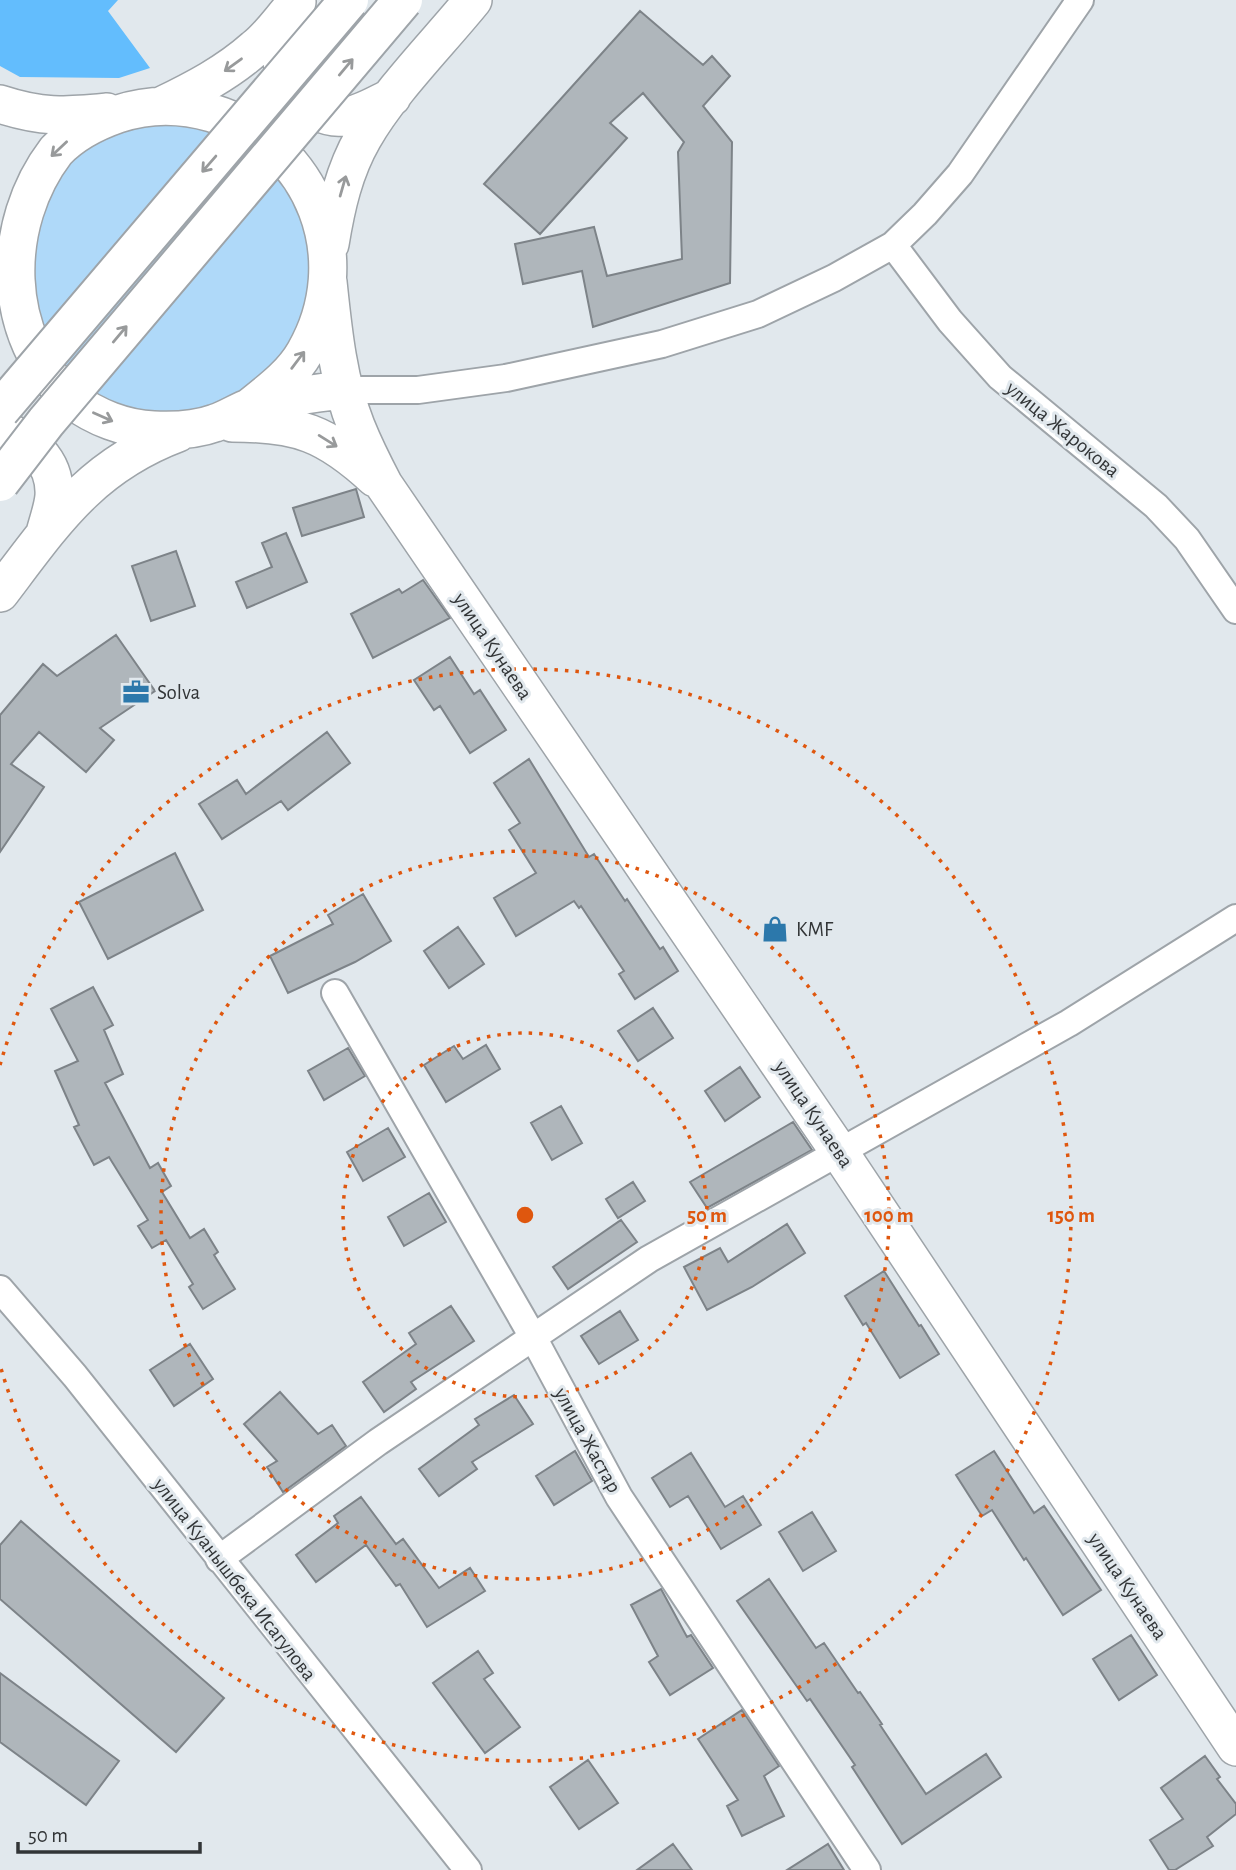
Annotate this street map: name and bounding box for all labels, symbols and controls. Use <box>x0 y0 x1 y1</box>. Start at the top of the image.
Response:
one-way arrow <box>224 58 243 73</box>
one-way arrow <box>338 58 354 76</box>
one-way arrow <box>50 140 67 157</box>
one-way arrow <box>201 155 217 173</box>
one-way arrow <box>337 175 350 197</box>
one-way arrow <box>112 325 128 343</box>
one-way arrow <box>291 352 306 370</box>
street label: улица Жарокова <box>1001 377 1124 482</box>
one-way arrow <box>92 411 113 424</box>
one-way arrow <box>318 434 337 449</box>
street label: улица Кунаева <box>449 588 536 704</box>
office icon: Solva <box>121 677 151 707</box>
place label: Solva <box>157 682 201 703</box>
shop icon: KMF <box>760 914 790 944</box>
place label: KMF <box>796 919 834 940</box>
street label: улица Кунаева <box>770 1056 857 1172</box>
centre of rings <box>513 1203 537 1227</box>
text: 50 m <box>687 1205 727 1226</box>
text: 100 m <box>864 1205 914 1226</box>
text: 150 m <box>1047 1205 1095 1226</box>
street label: улица Жастар <box>550 1383 625 1496</box>
street label: улица Куанышбека Исагулова <box>148 1473 320 1685</box>
street label: улица Кунаева <box>1084 1528 1171 1644</box>
scale bar <box>18 1811 200 1855</box>
text: 50 m <box>28 1825 68 1846</box>

